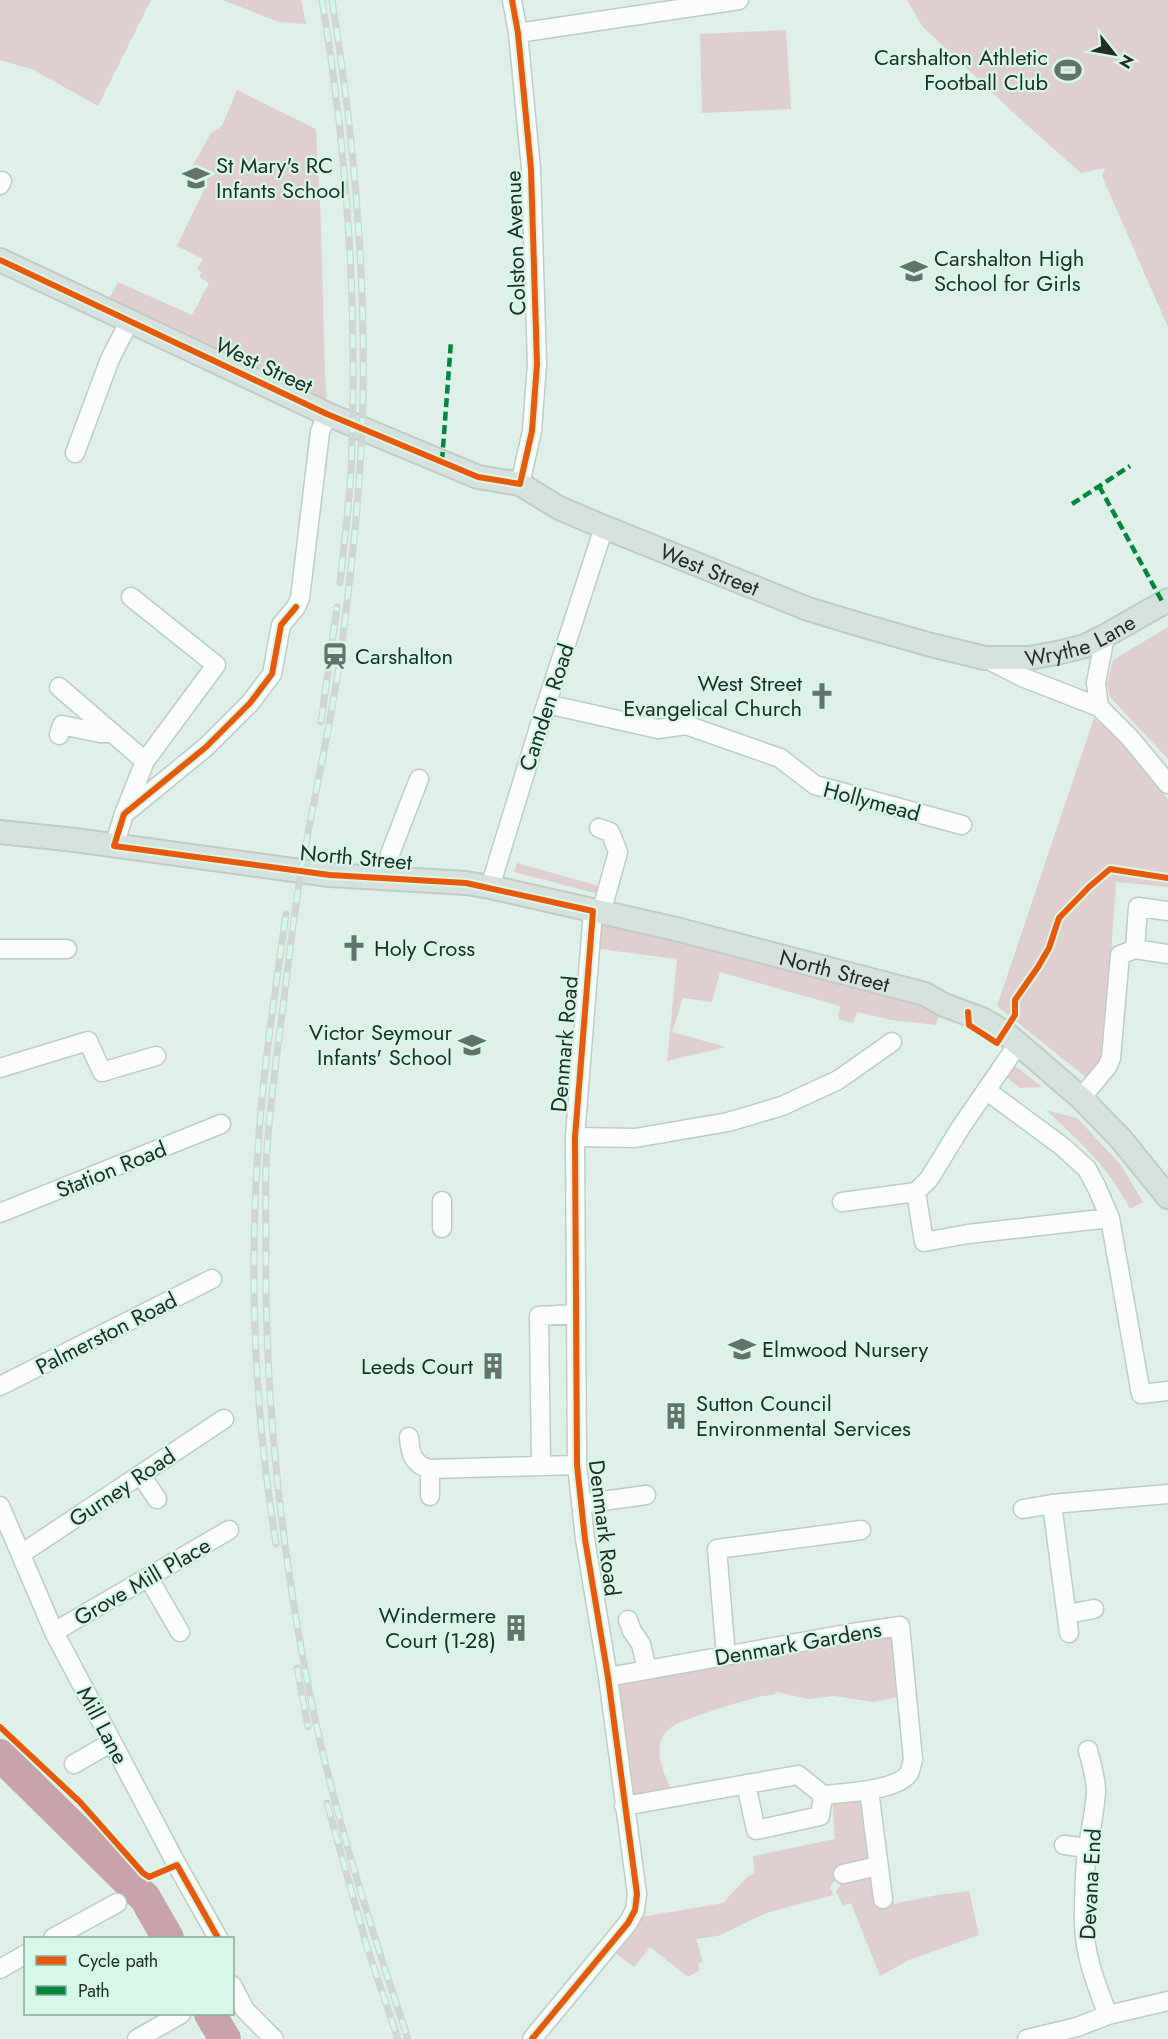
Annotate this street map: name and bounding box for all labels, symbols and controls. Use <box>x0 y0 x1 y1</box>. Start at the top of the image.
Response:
north arrow <box>1084 24 1144 84</box>
place label: Carshalton Athletic Football Club <box>874 41 1048 98</box>
text: N <box>1113 50 1140 73</box>
sports icon: Carshalton Athletic Football Club <box>1053 55 1083 85</box>
place label: St Mary's RC Infants School <box>216 149 345 206</box>
school or university icon: St Mary's RC Infants School <box>181 163 211 193</box>
street label: Colston Avenue <box>496 170 534 316</box>
place label: Carshalton High School for Girls <box>934 242 1084 299</box>
school or university icon: Carshalton High School for Girls <box>899 256 929 286</box>
street label: West Street <box>210 328 319 402</box>
street label: West Street <box>655 535 765 604</box>
street label: Wrythe Lane <box>1022 606 1141 674</box>
street label: Camden Road <box>510 639 582 775</box>
place label: Carshalton <box>355 640 453 672</box>
station icon: Carshalton <box>320 641 350 671</box>
place label: West Street Evangelical Church <box>623 667 803 724</box>
church icon: West Street Evangelical Church <box>807 681 837 711</box>
street label: Hollymead <box>820 773 924 829</box>
street label: North Street <box>299 836 414 878</box>
place label: Holy Cross <box>374 932 475 964</box>
church icon: Holy Cross <box>339 933 369 963</box>
street label: North Street <box>776 941 894 1000</box>
street label: Denmark Road <box>542 974 586 1114</box>
place label: Victor Seymour Infants' School <box>309 1016 452 1073</box>
school or university icon: Victor Seymour Infants' School <box>457 1030 487 1060</box>
street label: Station Road <box>51 1132 171 1206</box>
street label: Palmerston Road <box>30 1284 182 1382</box>
place label: Elmwood Nursery <box>762 1333 929 1365</box>
school or university icon: Elmwood Nursery <box>727 1334 757 1364</box>
place label: Leeds Court <box>361 1350 474 1382</box>
building icon: Leeds Court <box>478 1351 508 1381</box>
place label: Sutton Council Environmental Services <box>696 1387 911 1444</box>
building icon: Sutton Council Environmental Services <box>661 1401 691 1431</box>
street label: Gurney Road <box>62 1440 182 1534</box>
street label: Denmark Road <box>581 1458 629 1598</box>
street label: Grove Mill Place <box>68 1529 216 1633</box>
place label: Windermere Court (1-28) <box>378 1599 496 1656</box>
building icon: Windermere Court (1-28) <box>501 1613 531 1643</box>
street label: Denmark Gardens <box>712 1613 884 1673</box>
street label: Mill Lane <box>69 1681 137 1769</box>
street label: Devana End <box>1071 1828 1109 1940</box>
legend <box>24 1937 234 2015</box>
text: Cycle path <box>78 1948 158 1974</box>
text: Path <box>78 1978 110 2004</box>

